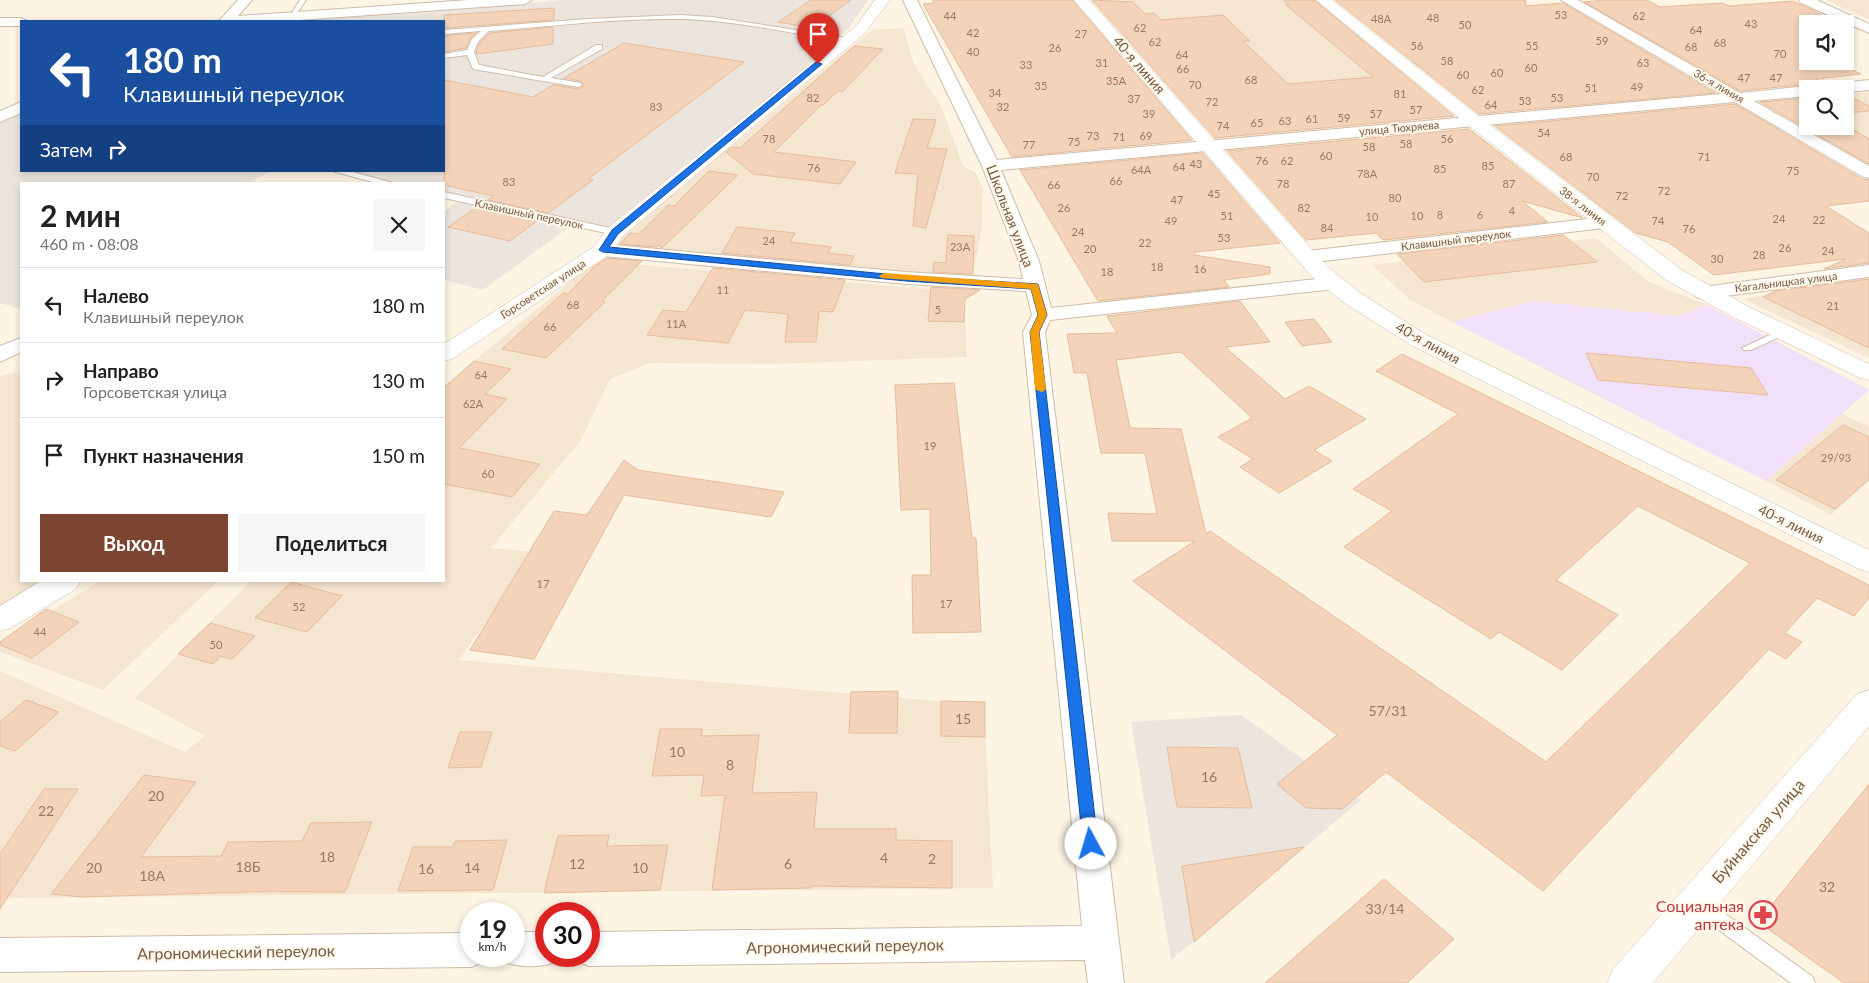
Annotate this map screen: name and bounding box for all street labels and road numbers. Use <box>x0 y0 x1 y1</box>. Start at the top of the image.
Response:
street label: 40-я линия <box>1110 32 1169 97</box>
street label: 36-я линия <box>1692 66 1747 105</box>
street label: улица Тюхряева <box>1358 118 1440 137</box>
street label: Школьная улица <box>983 162 1038 269</box>
street label: 38-я линия <box>1557 183 1609 228</box>
street label: Клавишный переулок <box>474 196 585 231</box>
street label: Клавишный переулок <box>1400 226 1512 253</box>
street label: Горсоветская улица <box>498 256 588 321</box>
street label: Кагальницкая улица <box>1734 269 1838 294</box>
street label: 40-я линия <box>1393 318 1463 367</box>
street label: 40-я линия <box>1756 500 1827 547</box>
street label: Буйнакская улица <box>1707 775 1808 887</box>
street label: Агрономический переулок <box>746 934 945 957</box>
street label: Агрономический переулок <box>137 940 336 963</box>

